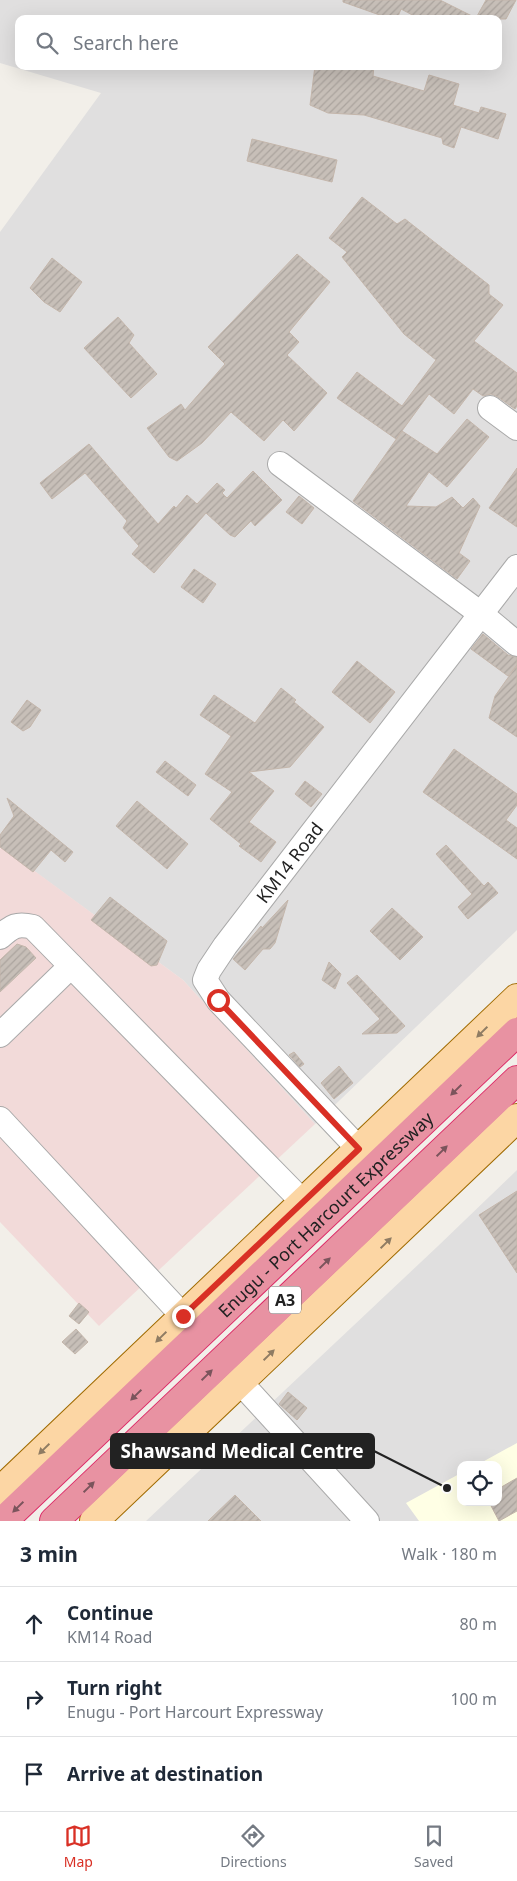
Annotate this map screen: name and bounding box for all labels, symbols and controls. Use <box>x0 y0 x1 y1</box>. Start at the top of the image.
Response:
search box <box>15 15 502 70</box>
icon: search <box>33 29 61 57</box>
text: Search here <box>73 30 179 56</box>
street label: KM14 Road <box>251 817 328 908</box>
route start <box>207 989 230 1012</box>
one-way arrow <box>476 1026 488 1038</box>
one-way arrow <box>451 1084 463 1096</box>
street label: Enugu - Port Harcourt Expressway <box>213 1106 439 1322</box>
one-way arrow <box>436 1145 448 1157</box>
one-way arrow <box>380 1237 392 1249</box>
one-way arrow <box>318 1257 330 1269</box>
road number: A3 <box>269 1286 301 1314</box>
route end <box>172 1305 195 1328</box>
one-way arrow <box>156 1331 168 1343</box>
one-way arrow <box>262 1349 274 1361</box>
one-way arrow <box>201 1369 213 1381</box>
one-way arrow <box>130 1389 142 1401</box>
callout: Shawsand Medical Centre <box>111 1434 374 1468</box>
text: Shawsand Medical Centre <box>120 1438 364 1464</box>
one-way arrow <box>38 1443 50 1455</box>
map controls <box>457 1461 502 1506</box>
button: locate <box>457 1461 502 1506</box>
one-way arrow <box>83 1481 95 1493</box>
one-way arrow <box>13 1501 25 1513</box>
text: 3 min <box>20 1540 78 1568</box>
text: Walk · 180 m <box>402 1543 497 1565</box>
text: Continue <box>67 1600 153 1626</box>
icon: ahead <box>20 1610 48 1638</box>
text: 80 m <box>460 1613 497 1635</box>
text: KM14 Road <box>67 1626 152 1648</box>
text: Turn right <box>67 1675 162 1701</box>
icon: right <box>20 1685 48 1713</box>
text: 100 m <box>450 1688 497 1710</box>
text: Enugu - Port Harcourt Expressway <box>67 1701 323 1723</box>
icon: arrive <box>20 1760 48 1788</box>
text: Arrive at destination <box>67 1761 263 1787</box>
tab: Map <box>64 1822 93 1871</box>
tab: Directions <box>220 1822 287 1871</box>
tab: Saved <box>414 1822 453 1871</box>

